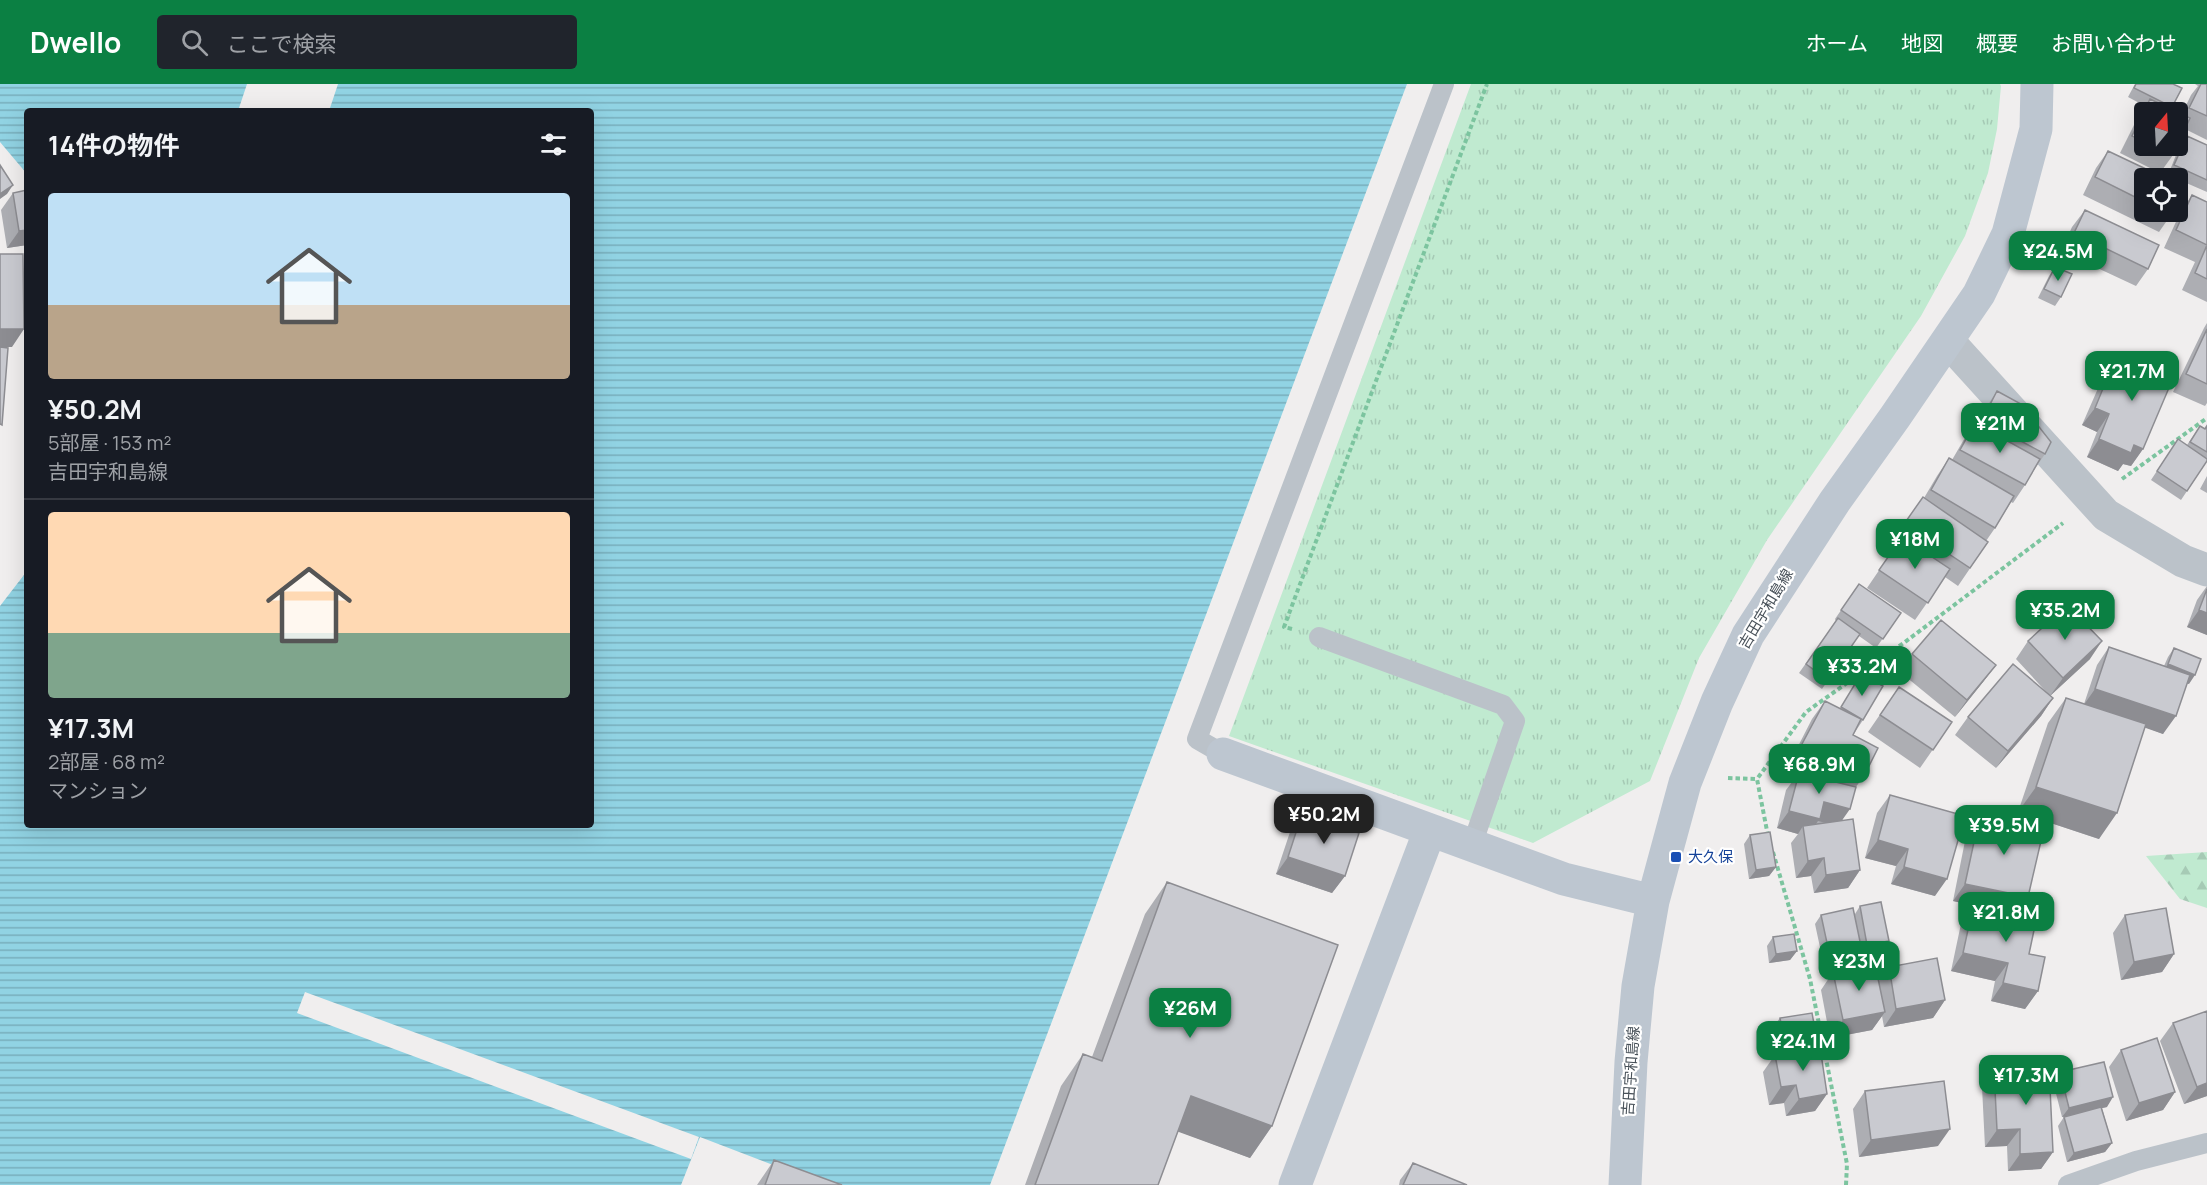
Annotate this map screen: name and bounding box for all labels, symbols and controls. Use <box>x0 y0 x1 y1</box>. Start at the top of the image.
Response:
search box <box>157 15 577 69</box>
text: Dwello <box>30 23 121 61</box>
icon: search <box>178 26 211 59</box>
text: ここで検索 <box>226 29 336 59</box>
text: ホーム <box>1806 29 1868 57</box>
text: 地図 <box>1901 29 1943 57</box>
text: 概要 <box>1976 29 2018 57</box>
text: お問い合わせ <box>2051 29 2177 57</box>
north arrow <box>2134 102 2188 156</box>
map controls <box>2134 102 2188 222</box>
text: 14件の物件 <box>48 127 179 163</box>
icon: filters <box>537 128 570 161</box>
button: locate <box>2134 168 2188 222</box>
pin: ¥24.5M <box>2009 231 2107 282</box>
icon: home <box>255 232 363 340</box>
text: ¥24.5M <box>2023 237 2093 264</box>
pin: ¥21.7M <box>2083 351 2181 402</box>
text: ¥21.7M <box>2099 357 2165 384</box>
text: ¥50.2M <box>48 391 142 427</box>
pin: ¥21M <box>1964 403 2036 454</box>
text: ¥21M <box>1975 409 2025 436</box>
text: 5部屋 · 153 m² <box>48 429 171 456</box>
text: 吉田宇和島線 <box>48 458 168 485</box>
pin: ¥18M <box>1879 519 1951 570</box>
text: ¥18M <box>1890 525 1940 552</box>
icon: home <box>255 551 363 659</box>
street label: 吉田宇和島線 <box>1733 565 1798 653</box>
pin: ¥35.2M <box>2016 590 2114 641</box>
text: ¥35.2M <box>2030 596 2100 623</box>
pin: ¥33.2M <box>1813 646 1911 697</box>
text: ¥33.2M <box>1827 652 1897 679</box>
text: ¥17.3M <box>48 710 134 746</box>
pin: ¥68.9M <box>1770 744 1868 795</box>
text: 2部屋 · 68 m² <box>48 748 165 775</box>
text: ¥68.9M <box>1783 750 1855 777</box>
text: マンション <box>48 777 148 804</box>
pin: ¥50.2M <box>1275 794 1373 845</box>
text: ¥50.2M <box>1288 800 1360 827</box>
pin: ¥39.5M <box>1955 805 2053 856</box>
text: ¥39.5M <box>1968 811 2040 838</box>
place label: 大久保 <box>1688 846 1733 867</box>
marker: 大久保 <box>1669 850 1683 864</box>
pin: ¥21.8M <box>1957 892 2055 943</box>
text: ¥21.8M <box>1972 898 2040 925</box>
pin: ¥23M <box>1823 941 1895 992</box>
text: ¥23M <box>1833 947 1885 974</box>
pin: ¥26M <box>1154 988 1226 1039</box>
text: ¥26M <box>1163 994 1217 1021</box>
pin: ¥24.1M <box>1754 1021 1852 1072</box>
street label: 吉田宇和島線 <box>1617 1025 1644 1117</box>
text: ¥24.1M <box>1770 1027 1836 1054</box>
pin: ¥17.3M <box>1977 1055 2075 1106</box>
text: ¥17.3M <box>1993 1061 2059 1088</box>

